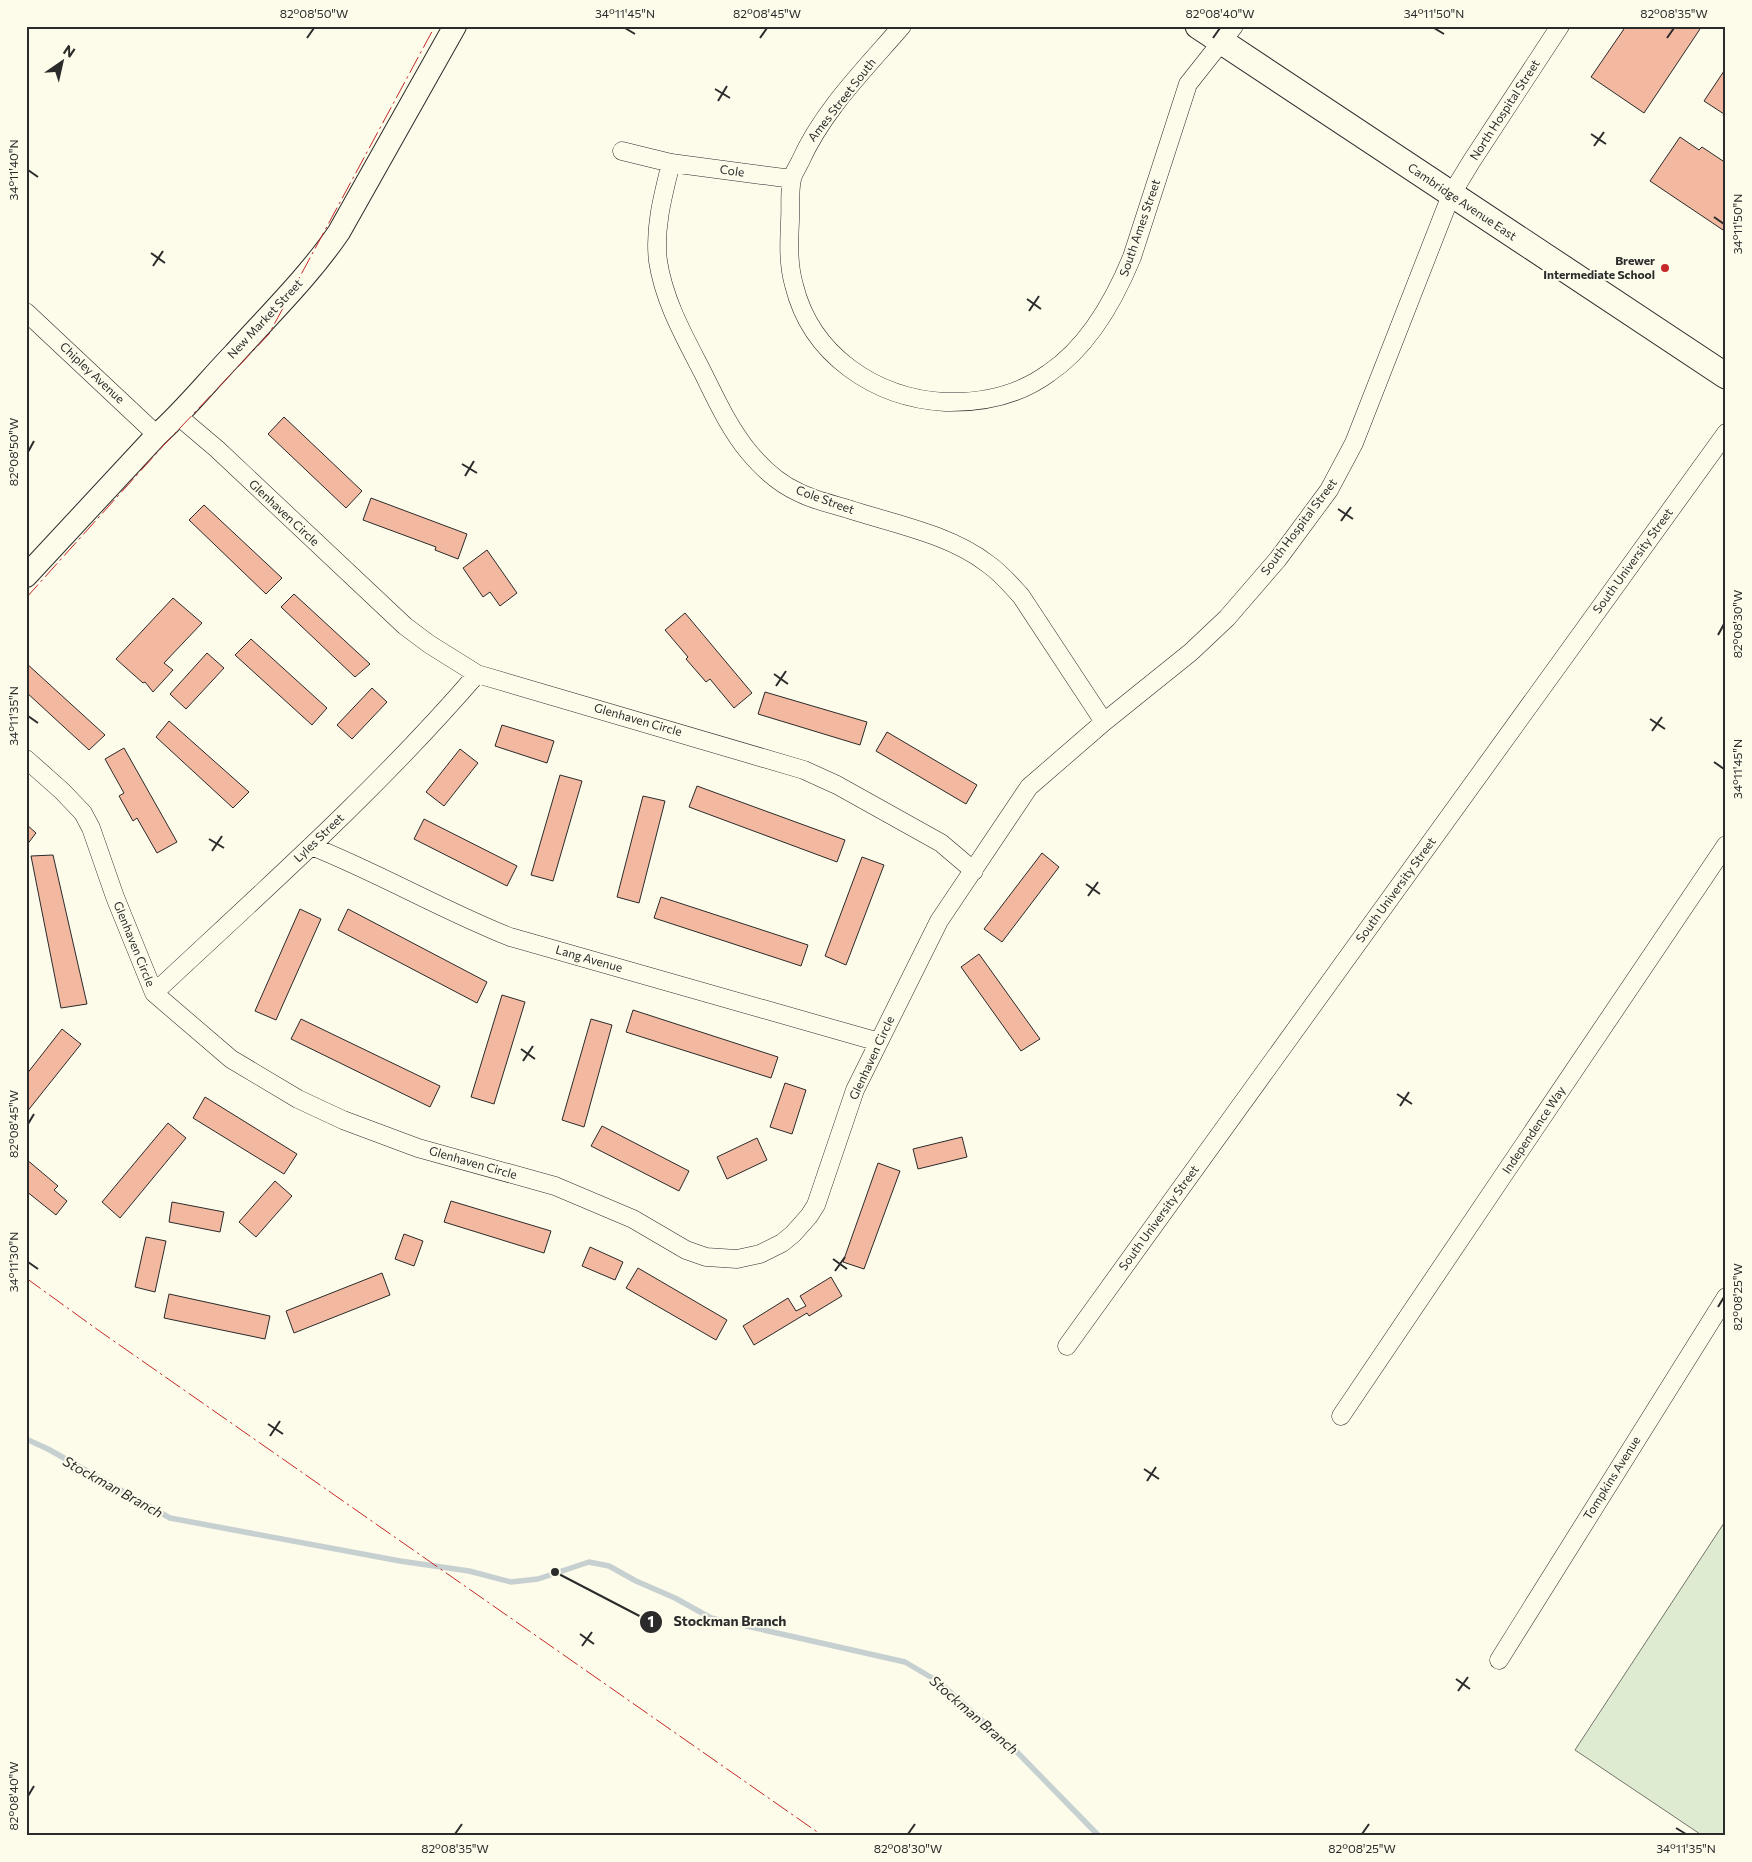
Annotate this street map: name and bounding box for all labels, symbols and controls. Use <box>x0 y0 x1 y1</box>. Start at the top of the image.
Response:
text: 82°08'50"W <box>280 6 348 20</box>
text: 34°11'45"N <box>595 6 655 20</box>
text: 82°08'45"W <box>733 6 801 20</box>
text: 82°08'40"W <box>1186 6 1254 20</box>
text: 34°11'50"N <box>1404 6 1464 20</box>
text: 82°08'35"W <box>1640 6 1708 20</box>
north arrow <box>38 38 88 88</box>
text: N <box>60 41 79 61</box>
street label: Ames Street South <box>804 55 878 144</box>
street label: North Hospital Street <box>1466 56 1542 162</box>
text: 34°11'40"N <box>6 140 20 200</box>
street label: Cambridge Avenue East <box>1406 160 1520 243</box>
street label: Cole <box>719 161 745 179</box>
street label: South Ames Street <box>1116 177 1162 278</box>
text: 34°11'50"N <box>1730 194 1744 254</box>
place label: Brewer Intermediate School <box>1543 253 1655 281</box>
marker: Brewer Intermediate School <box>1659 262 1671 274</box>
street label: New Market Street <box>224 276 305 361</box>
street label: Chipley Avenue <box>58 339 128 406</box>
text: 82°08'50"W <box>6 418 20 486</box>
street label: South Hospital Street <box>1257 475 1339 577</box>
street label: Glenhaven Circle <box>247 476 323 548</box>
street label: Cole Street <box>794 482 856 516</box>
street label: South University Street <box>1589 505 1675 616</box>
text: 82°08'30"W <box>1730 590 1744 658</box>
text: 34°11'35"N <box>6 686 20 746</box>
street label: Glenhaven Circle <box>593 700 684 738</box>
text: 34°11'45"N <box>1730 739 1744 799</box>
street label: Lyles Street <box>290 810 346 864</box>
street label: South University Street <box>1352 834 1438 945</box>
street label: Glenhaven Circle <box>111 899 158 988</box>
street label: Lang Avenue <box>554 942 624 974</box>
street label: Glenhaven Circle <box>846 1014 897 1102</box>
street label: Independence Way <box>1499 1083 1568 1176</box>
text: 82°08'45"W <box>6 1090 20 1158</box>
street label: Glenhaven Circle <box>428 1143 519 1181</box>
street label: South University Street <box>1115 1162 1201 1273</box>
text: 34°11'30"N <box>6 1232 20 1292</box>
text: 82°08'25"W <box>1730 1263 1744 1331</box>
street label: Tompkins Avenue <box>1580 1433 1642 1522</box>
water label: Stockman Branch <box>60 1452 166 1521</box>
callout: Stockman Branch <box>639 1607 797 1636</box>
text: 1 <box>648 1612 654 1630</box>
text: Stockman Branch <box>674 1612 786 1629</box>
water label: Stockman Branch <box>927 1672 1022 1758</box>
text: 82°08'40"W <box>6 1762 20 1830</box>
text: 82°08'35"W <box>421 1841 489 1855</box>
text: 82°08'30"W <box>874 1841 942 1855</box>
text: 82°08'25"W <box>1328 1841 1396 1855</box>
text: 34°11'35"N <box>1656 1841 1716 1855</box>

